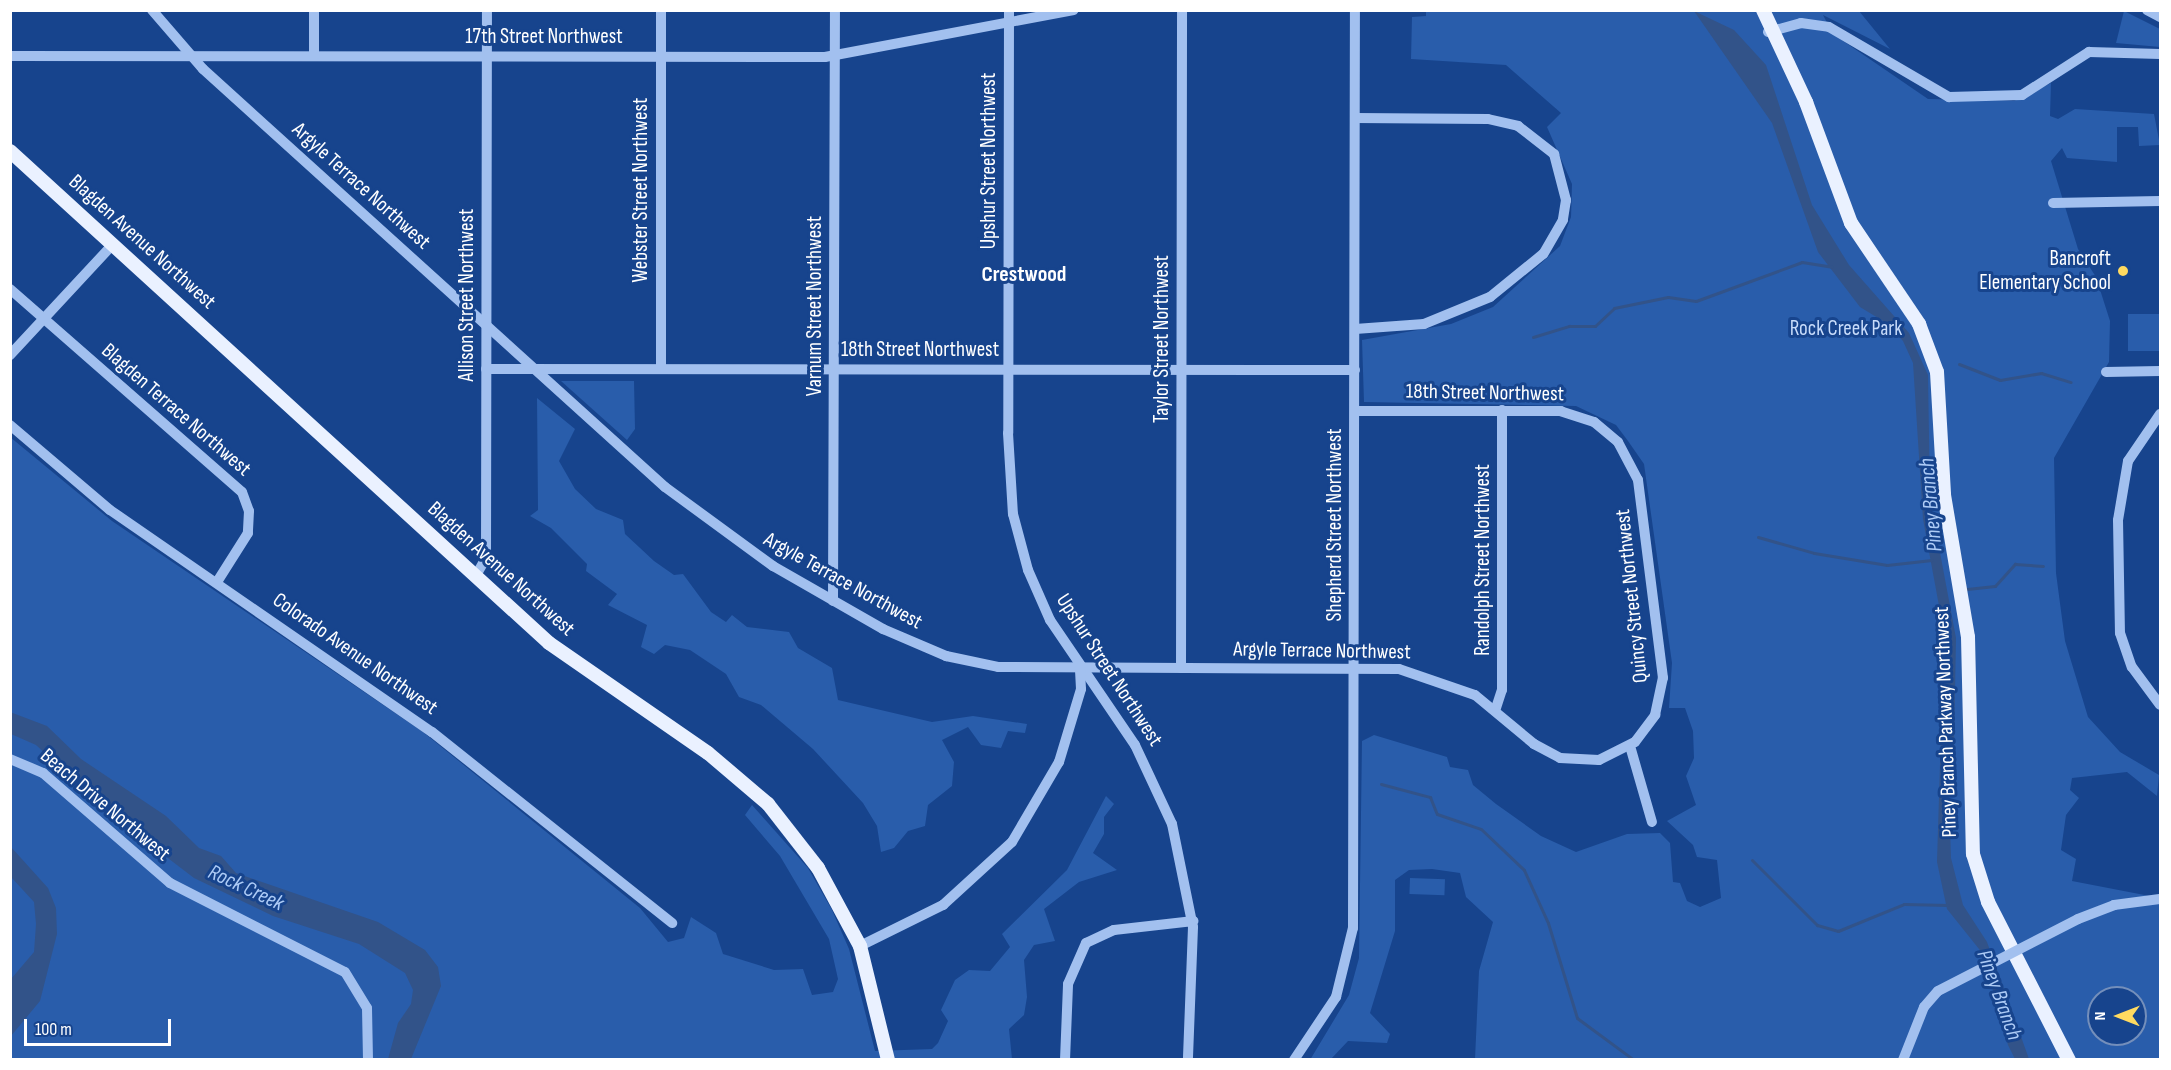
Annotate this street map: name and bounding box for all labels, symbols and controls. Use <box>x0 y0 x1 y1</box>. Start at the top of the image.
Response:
street label: 17th Street Northwest <box>465 24 623 50</box>
street label: Upshur Street Northwest <box>976 73 1002 249</box>
street label: Webster Street Northwest <box>628 98 654 282</box>
street label: Argyle Terrace Northwest <box>287 117 435 255</box>
street label: Blagden Avenue Northwest <box>63 169 221 315</box>
street label: Allison Street Northwest <box>454 209 480 381</box>
street label: Varnum Street Northwest <box>802 216 828 396</box>
place label: Bancroft Elementary School <box>1979 246 2111 296</box>
street label: Taylor Street Northwest <box>1149 255 1175 423</box>
district label: Crestwood <box>982 262 1066 288</box>
marker: Bancroft Elementary School <box>2116 264 2130 278</box>
park label: Rock Creek Park <box>1790 316 1902 342</box>
street label: 18th Street Northwest <box>841 337 999 363</box>
street label: Blagden Terrace Northwest <box>96 338 256 482</box>
street label: 18th Street Northwest <box>1406 379 1564 407</box>
street label: Shepherd Street Northwest <box>1322 428 1348 622</box>
water label: Piney Branch <box>1914 457 1948 553</box>
street label: Randolph Street Northwest <box>1470 464 1496 656</box>
street label: Blagden Avenue Northwest <box>422 496 580 642</box>
street label: Quincy Street Northwest <box>1610 508 1654 684</box>
street label: Argyle Terrace Northwest <box>759 527 927 635</box>
street label: Colorado Avenue Northwest <box>268 588 442 720</box>
street label: Upshur Street Northwest <box>1050 589 1168 751</box>
street label: Piney Branch Parkway Northwest <box>1929 606 1963 838</box>
street label: Argyle Terrace Northwest <box>1233 637 1411 665</box>
street label: Beach Drive Northwest <box>35 743 175 867</box>
water label: Rock Creek <box>204 859 288 917</box>
water label: Piney Branch <box>1971 946 2027 1044</box>
north arrow <box>2087 986 2147 1046</box>
scale bar <box>27 1007 174 1045</box>
text: N <box>2091 1012 2110 1020</box>
text: 100 m <box>35 1019 72 1040</box>

